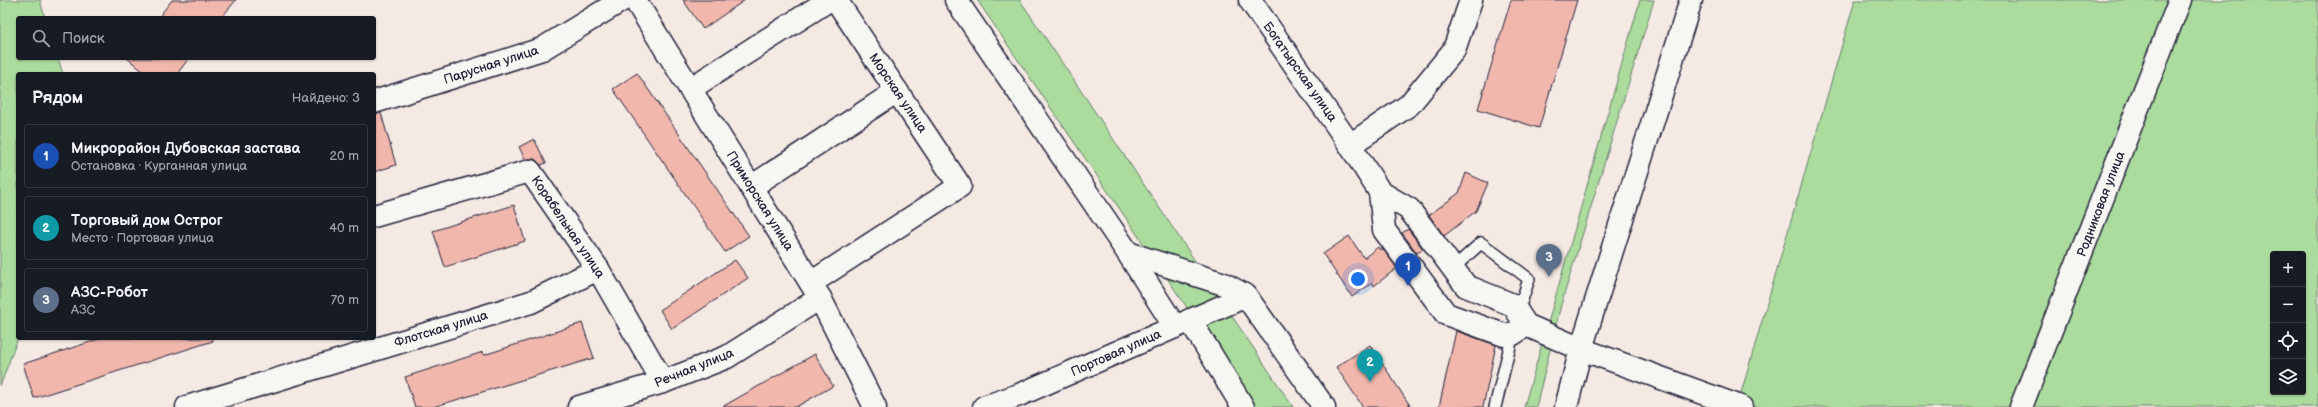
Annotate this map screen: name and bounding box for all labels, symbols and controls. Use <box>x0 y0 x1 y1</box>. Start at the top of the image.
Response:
search box <box>16 16 376 60</box>
street label: Богатырская улица <box>1259 19 1341 125</box>
icon: search <box>30 27 52 49</box>
text: Поиск <box>62 29 105 48</box>
street label: Парусная улица <box>442 42 541 88</box>
street label: Морская улица <box>866 50 931 136</box>
text: Рядом <box>32 88 83 108</box>
text: Найдено: 3 <box>292 90 360 106</box>
text: Микрорайон Дубовская застава <box>71 139 300 158</box>
text: 1 <box>43 148 49 164</box>
text: 20 m <box>329 148 359 164</box>
street label: Приморская улица <box>723 148 797 254</box>
street label: Родниковая улица <box>2073 149 2129 259</box>
text: Остановка · Курганная улица <box>71 158 247 174</box>
street label: Корабельная улица <box>528 173 608 282</box>
text: Торговый дом Острог <box>71 211 223 230</box>
text: 2 <box>42 220 50 236</box>
text: 40 m <box>329 220 359 236</box>
text: Место · Портовая улица <box>71 230 214 246</box>
pin: 3 <box>1536 244 1562 277</box>
map controls <box>2270 251 2306 395</box>
button: + <box>2270 251 2306 287</box>
pin: 1 <box>1395 253 1421 286</box>
your location <box>1348 269 1368 289</box>
text: АЗС-Робот <box>71 283 148 302</box>
button: − <box>2270 287 2306 323</box>
text: 3 <box>42 292 50 308</box>
text: 70 m <box>331 292 359 308</box>
text: АЗС <box>71 302 95 318</box>
street label: Флотская улица <box>392 307 490 351</box>
button: locate <box>2270 323 2306 359</box>
street label: Портовая улица <box>1068 326 1164 380</box>
street label: Речная улица <box>652 345 736 391</box>
pin: 2 <box>1357 349 1383 382</box>
button: layers <box>2270 359 2306 395</box>

